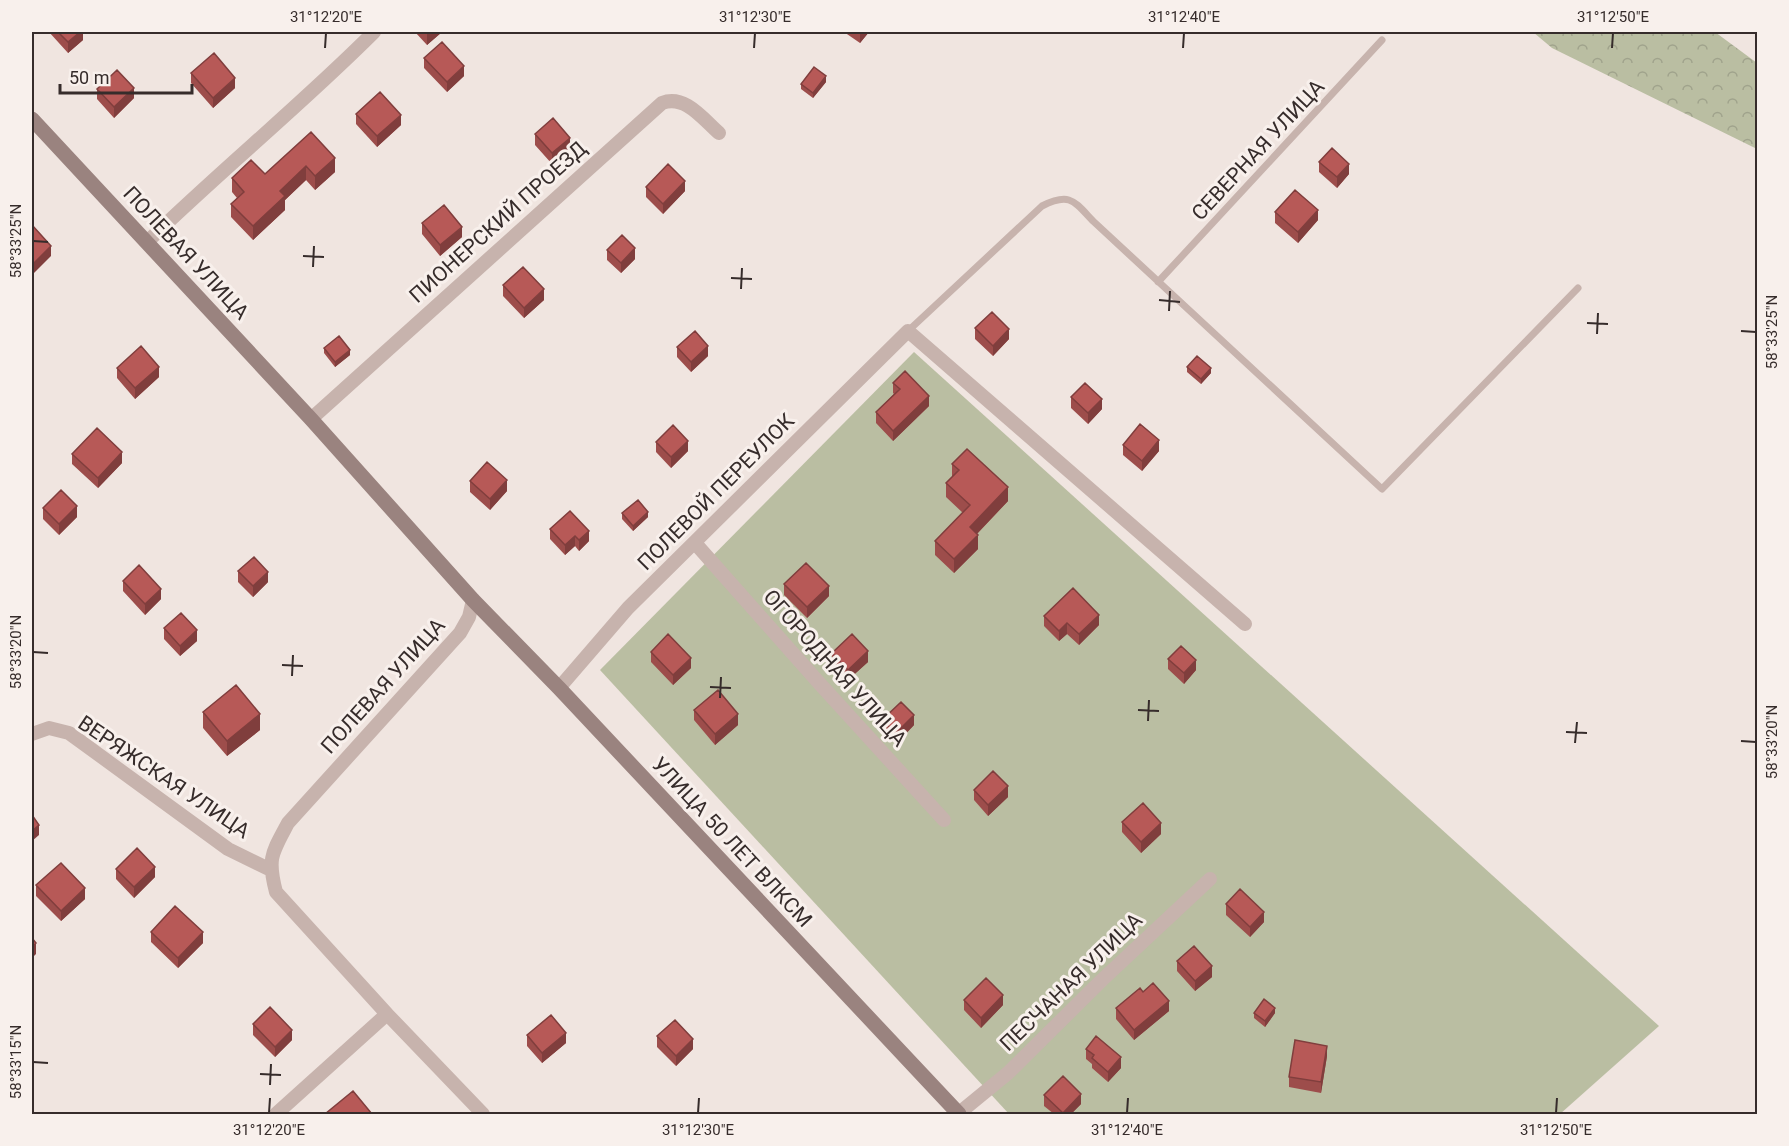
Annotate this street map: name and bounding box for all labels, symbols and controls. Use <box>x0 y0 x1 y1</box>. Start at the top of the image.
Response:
text: 31°12'20"E <box>290 8 363 26</box>
text: 31°12'30"E <box>719 8 792 26</box>
text: 31°12'40"E <box>1148 8 1221 26</box>
text: 31°12'50"E <box>1577 8 1650 26</box>
scale bar <box>60 57 192 95</box>
text: 50 m <box>69 67 109 88</box>
street label: СЕВЕРНАЯ УЛИЦА <box>1187 75 1329 225</box>
street label: ПИОНЕРСКИЙ ПРОЕЗД <box>405 136 592 308</box>
street label: ПОЛЕВАЯ УЛИЦА <box>118 182 254 325</box>
text: 58°33'25"N <box>7 204 25 278</box>
text: 58°33'25"N <box>1763 295 1781 369</box>
street label: ПОЛЕВОЙ ПЕРЕУЛОК <box>633 408 800 575</box>
street label: ОГОРОДНАЯ УЛИЦА <box>758 585 912 751</box>
street label: ПОЛЕВАЯ УЛИЦА <box>316 613 450 758</box>
text: 58°33'20"N <box>7 615 25 689</box>
text: 58°33'20"N <box>1763 705 1781 779</box>
street label: ВЕРЯЖСКАЯ УЛИЦА <box>74 711 255 843</box>
street label: УЛИЦА 50 ЛЕТ ВЛКСМ <box>647 752 817 932</box>
street label: ПЕСЧАНАЯ УЛИЦА <box>995 908 1147 1056</box>
text: 58°33'15"N <box>7 1025 25 1099</box>
text: 31°12'20"E <box>233 1121 306 1139</box>
text: 31°12'30"E <box>662 1121 735 1139</box>
text: 31°12'40"E <box>1091 1121 1164 1139</box>
text: 31°12'50"E <box>1520 1121 1593 1139</box>

